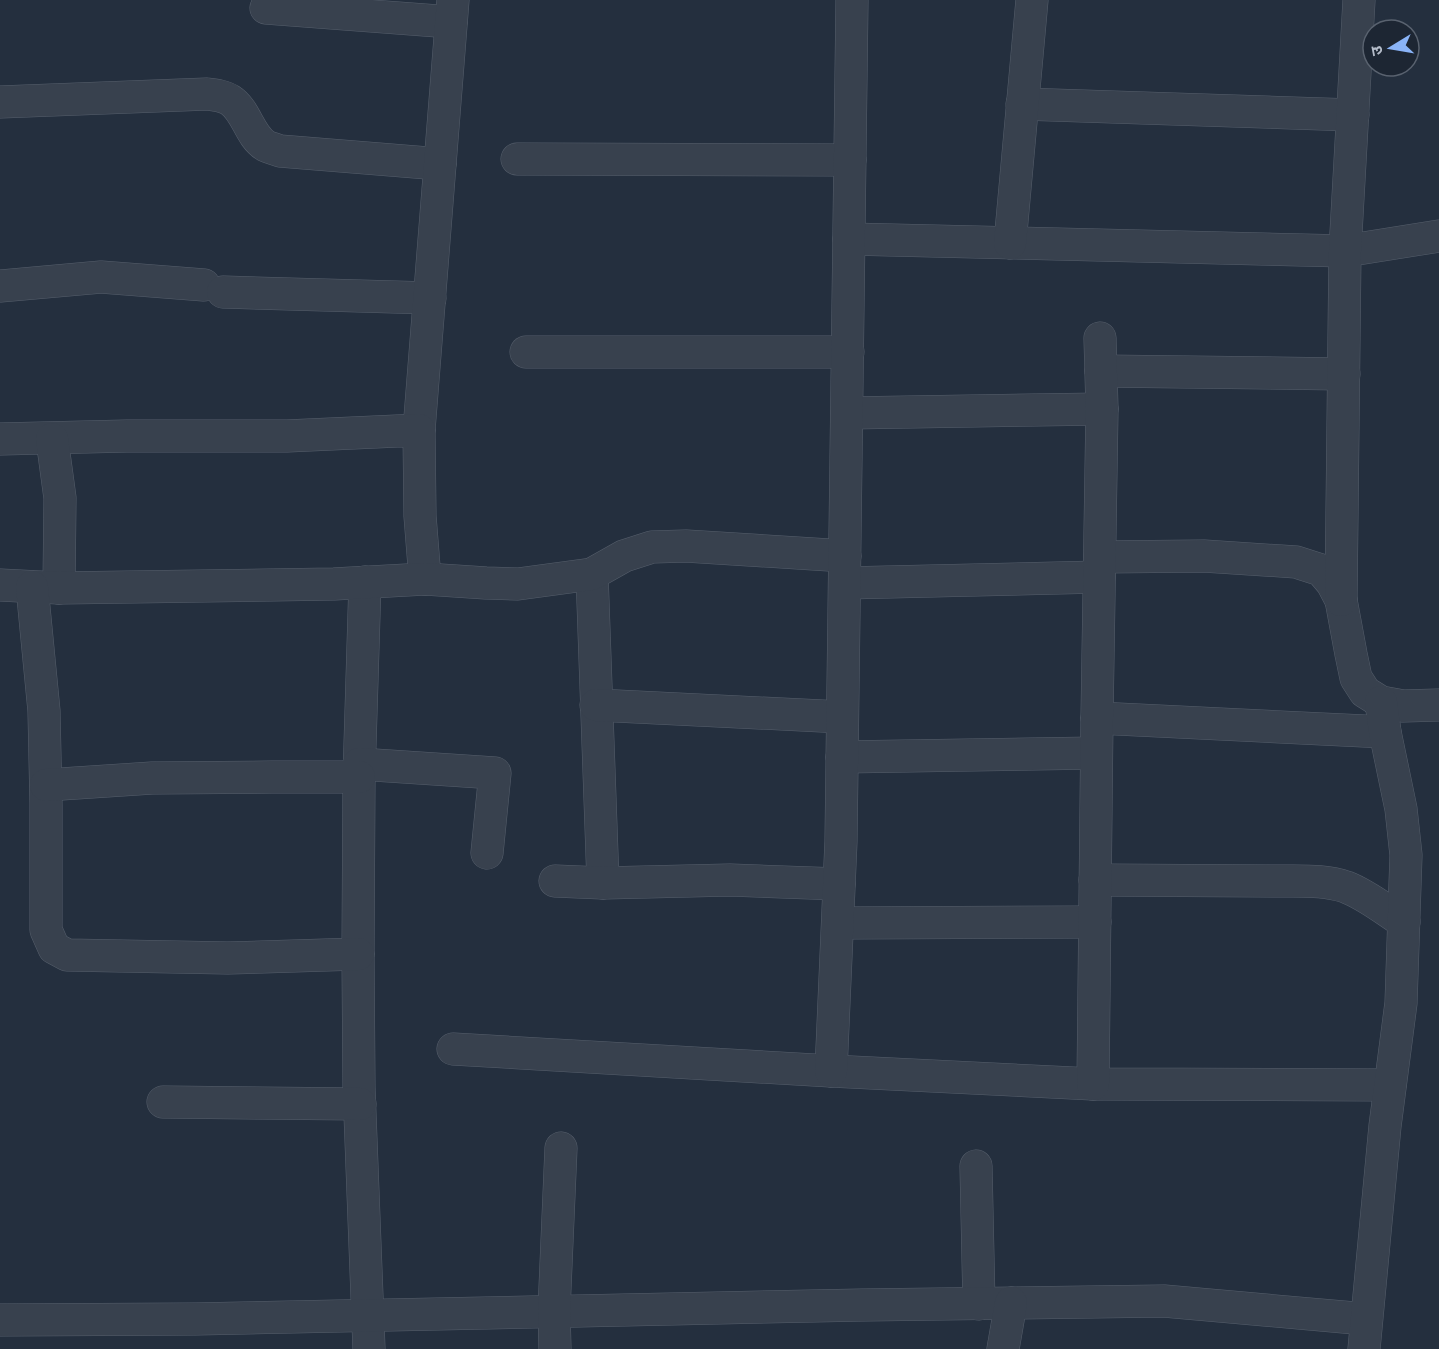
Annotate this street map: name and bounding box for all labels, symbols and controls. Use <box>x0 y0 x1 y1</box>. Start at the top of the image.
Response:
north arrow <box>1361 18 1421 78</box>
text: उ <box>1366 44 1387 57</box>

